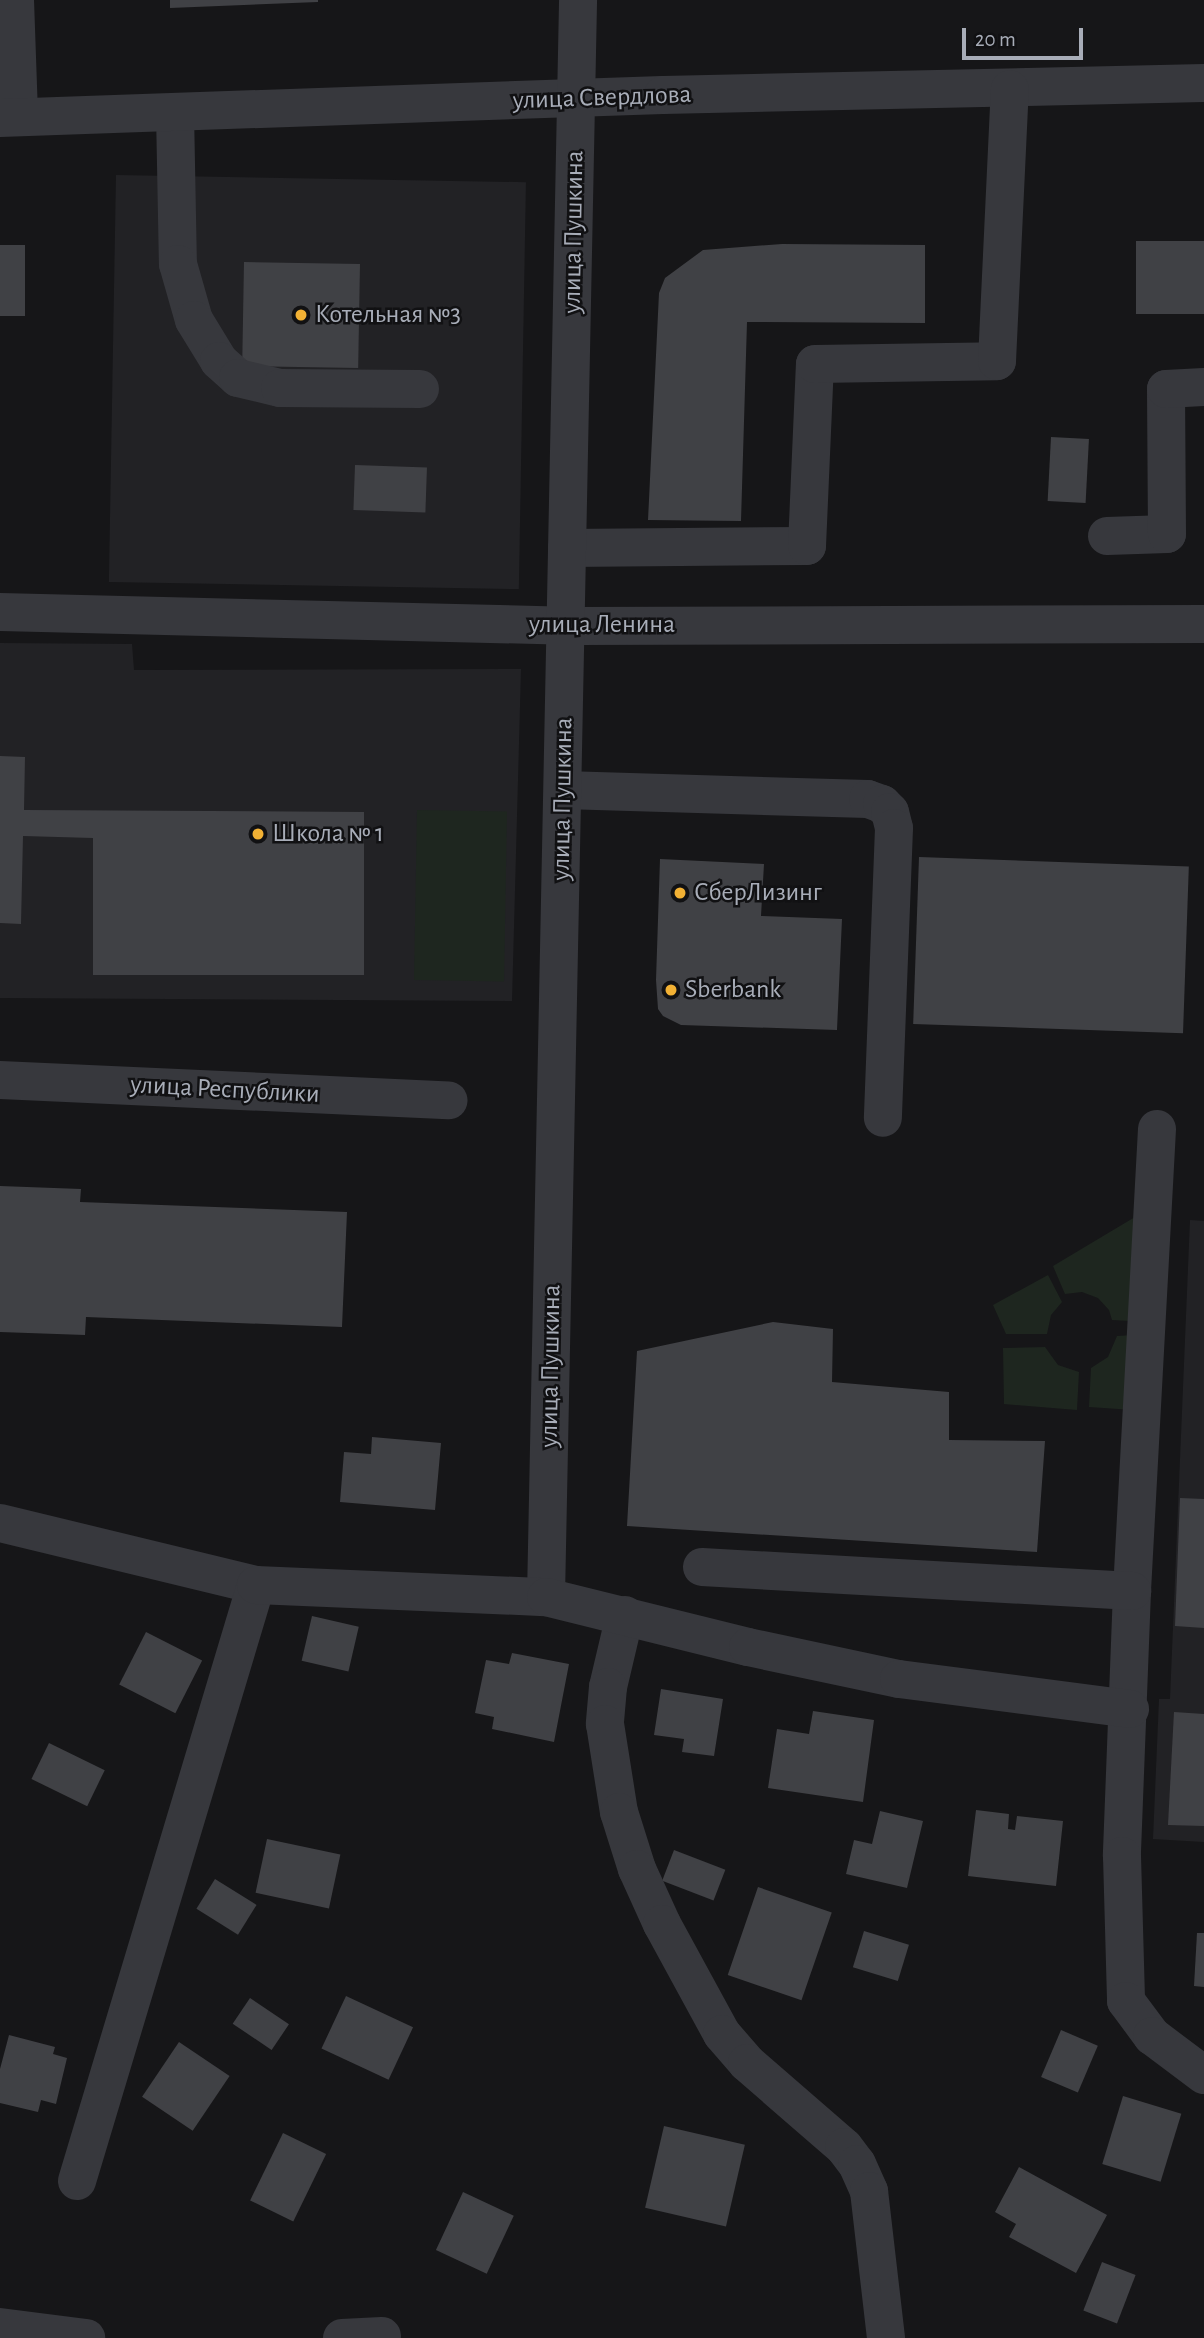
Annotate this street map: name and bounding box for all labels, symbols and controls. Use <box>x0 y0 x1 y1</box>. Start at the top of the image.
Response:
scale bar <box>966 14 1087 58</box>
text: 20 m <box>975 29 1016 50</box>
street label: улица Свердлова <box>512 79 692 117</box>
street label: улица Пушкина <box>557 150 591 314</box>
place label: Котельная №3 <box>315 299 461 331</box>
marker: Котельная №3 <box>293 307 309 323</box>
street label: улица Ленина <box>529 609 675 641</box>
street label: улица Пушкина <box>546 717 580 881</box>
place label: Школа № 1 <box>272 818 384 850</box>
marker: Школа № 1 <box>250 826 266 842</box>
place label: СберЛизинг <box>694 877 822 909</box>
marker: СберЛизинг <box>672 885 688 901</box>
place label: Sberbank <box>685 974 781 1006</box>
marker: Sberbank <box>663 982 679 998</box>
street label: улица Республики <box>130 1069 320 1111</box>
street label: улица Пушкина <box>534 1284 568 1448</box>

